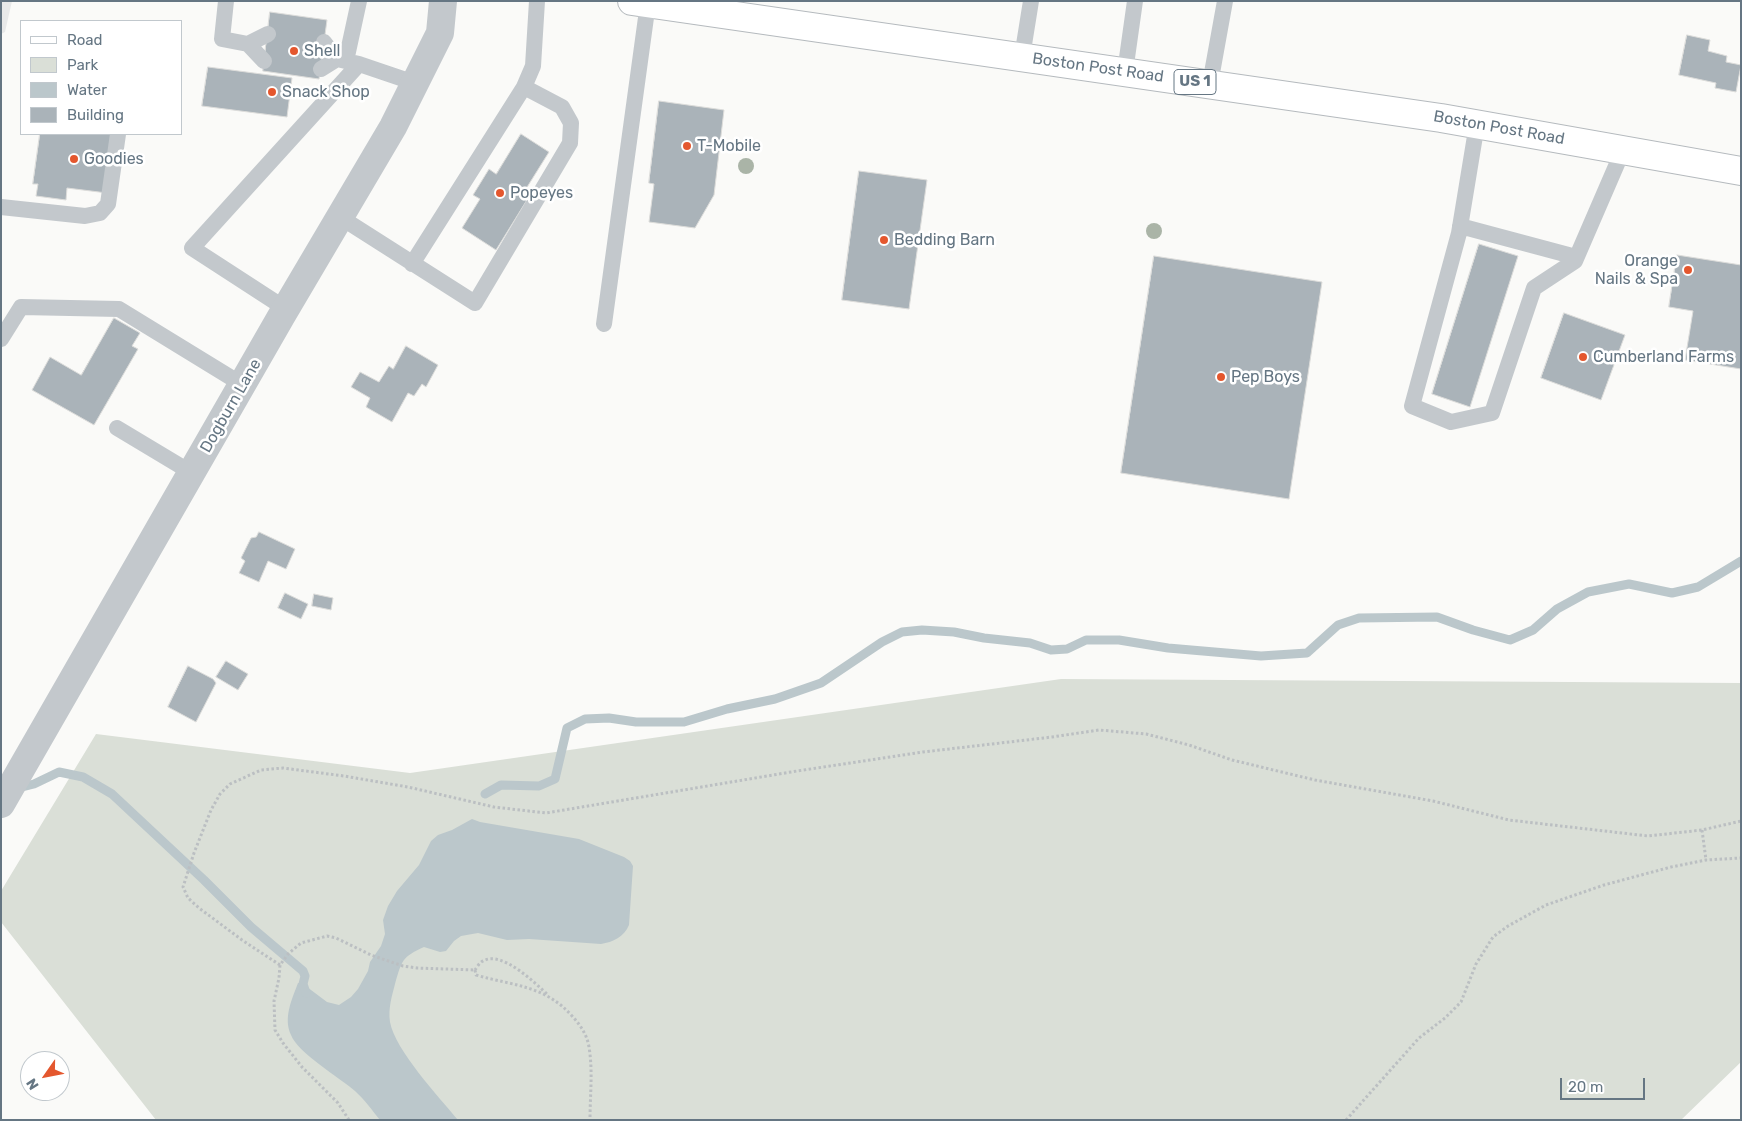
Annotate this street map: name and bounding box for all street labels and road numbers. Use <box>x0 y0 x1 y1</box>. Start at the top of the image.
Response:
street label: Boston Post Road <box>1031 49 1165 87</box>
road number: US 1 <box>1174 70 1216 94</box>
street label: Boston Post Road <box>1432 107 1566 149</box>
street label: Dogburn Lane <box>196 356 266 456</box>

